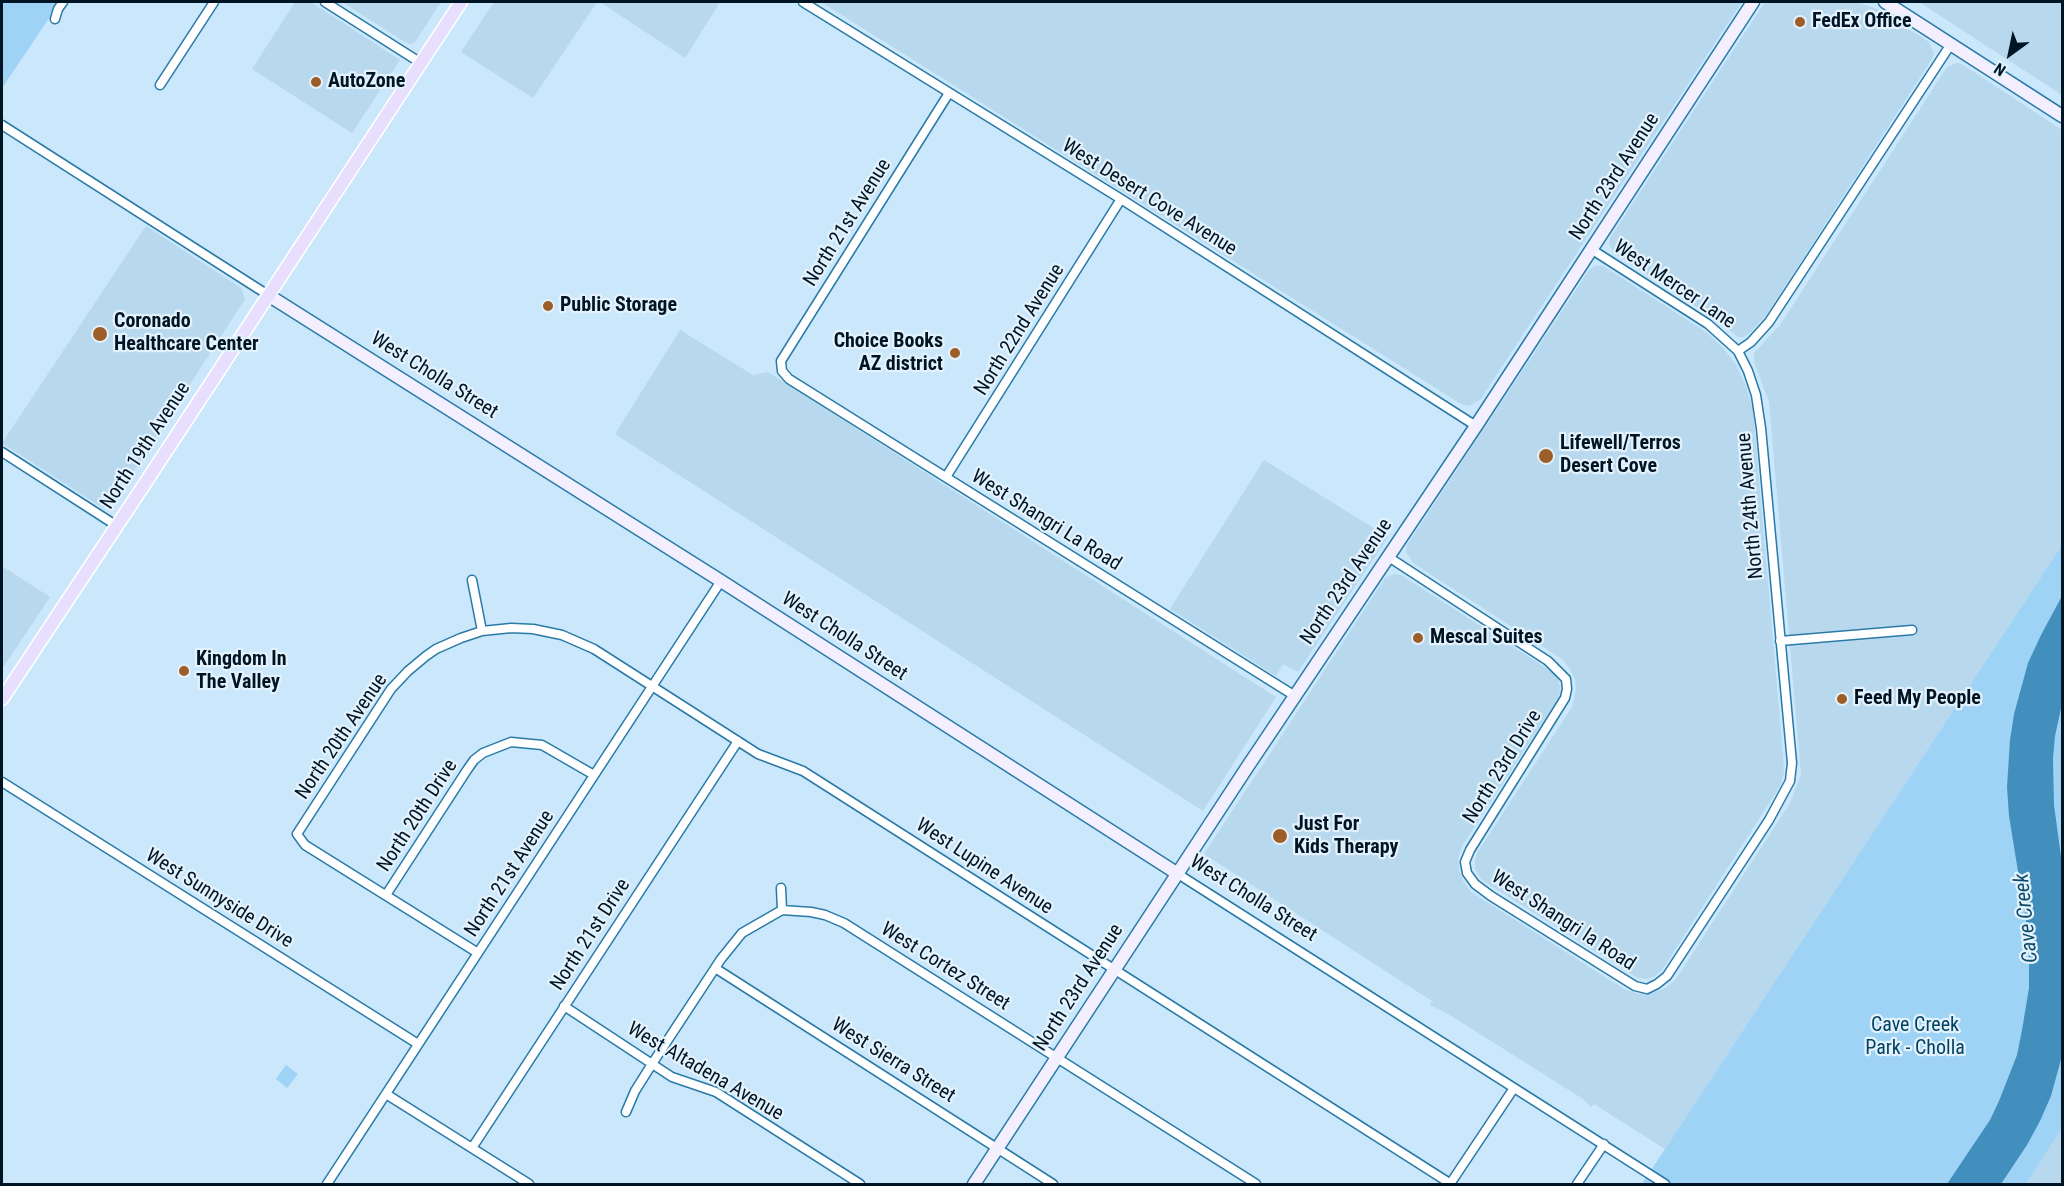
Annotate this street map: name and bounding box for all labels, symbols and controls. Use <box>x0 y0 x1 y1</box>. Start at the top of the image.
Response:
place label: FedEx Office <box>1812 10 1912 34</box>
marker: FedEx Office <box>1793 15 1807 29</box>
north arrow <box>1980 24 2040 84</box>
text: N <box>1991 59 2009 80</box>
place label: AutoZone <box>328 70 405 94</box>
marker: AutoZone <box>309 75 323 89</box>
street label: North 23rd Avenue <box>1565 109 1665 245</box>
street label: West Desert Cove Avenue <box>1057 134 1241 262</box>
street label: North 21st Avenue <box>799 155 897 291</box>
street label: West Mercer Lane <box>1609 235 1739 335</box>
street label: North 22nd Avenue <box>970 260 1070 400</box>
place label: Public Storage <box>560 294 677 318</box>
marker: Public Storage <box>541 299 555 313</box>
place label: Coronado Healthcare Center <box>114 310 259 357</box>
marker: Coronado Healthcare Center <box>91 325 109 343</box>
street label: West Cholla Street <box>366 327 502 425</box>
place label: Choice Books AZ district <box>834 330 943 377</box>
marker: Choice Books AZ district <box>948 346 962 360</box>
street label: North 19th Avenue <box>96 378 196 514</box>
place label: Lifewell/Terros Desert Cove <box>1560 432 1681 479</box>
street label: North 24th Avenue <box>1733 432 1769 580</box>
marker: Lifewell/Terros Desert Cove <box>1537 447 1555 465</box>
street label: West Shangri La Road <box>967 465 1125 577</box>
street label: North 23rd Avenue <box>1296 514 1398 650</box>
street label: West Cholla Street <box>777 587 911 687</box>
place label: Mescal Suites <box>1430 626 1543 650</box>
marker: Mescal Suites <box>1411 631 1425 645</box>
place label: Kingdom In The Valley <box>196 648 287 695</box>
marker: Kingdom In The Valley <box>177 664 191 678</box>
street label: North 20th Avenue <box>291 669 393 805</box>
place label: Feed My People <box>1854 687 1981 711</box>
marker: Feed My People <box>1835 692 1849 706</box>
street label: North 23rd Drive <box>1459 706 1547 828</box>
street label: North 20th Drive <box>373 755 463 877</box>
street label: North 21st Avenue <box>460 806 560 942</box>
place label: Just For Kids Therapy <box>1294 813 1398 860</box>
street label: West Lupine Avenue <box>911 814 1057 920</box>
marker: Just For Kids Therapy <box>1271 827 1289 845</box>
street label: West Sunnyside Drive <box>141 844 297 954</box>
street label: West Cholla Street <box>1185 850 1321 948</box>
street label: West Shangri la Road <box>1486 865 1640 977</box>
water label: Cave Creek <box>2010 872 2044 964</box>
street label: North 21st Drive <box>546 875 636 995</box>
street label: West Cortez Street <box>876 918 1014 1016</box>
street label: North 23rd Avenue <box>1029 920 1129 1056</box>
street label: West Sierra Street <box>827 1013 959 1109</box>
park label: Cave Creek Park - Cholla <box>1865 1014 1965 1061</box>
street label: West Altadena Avenue <box>623 1018 787 1126</box>

